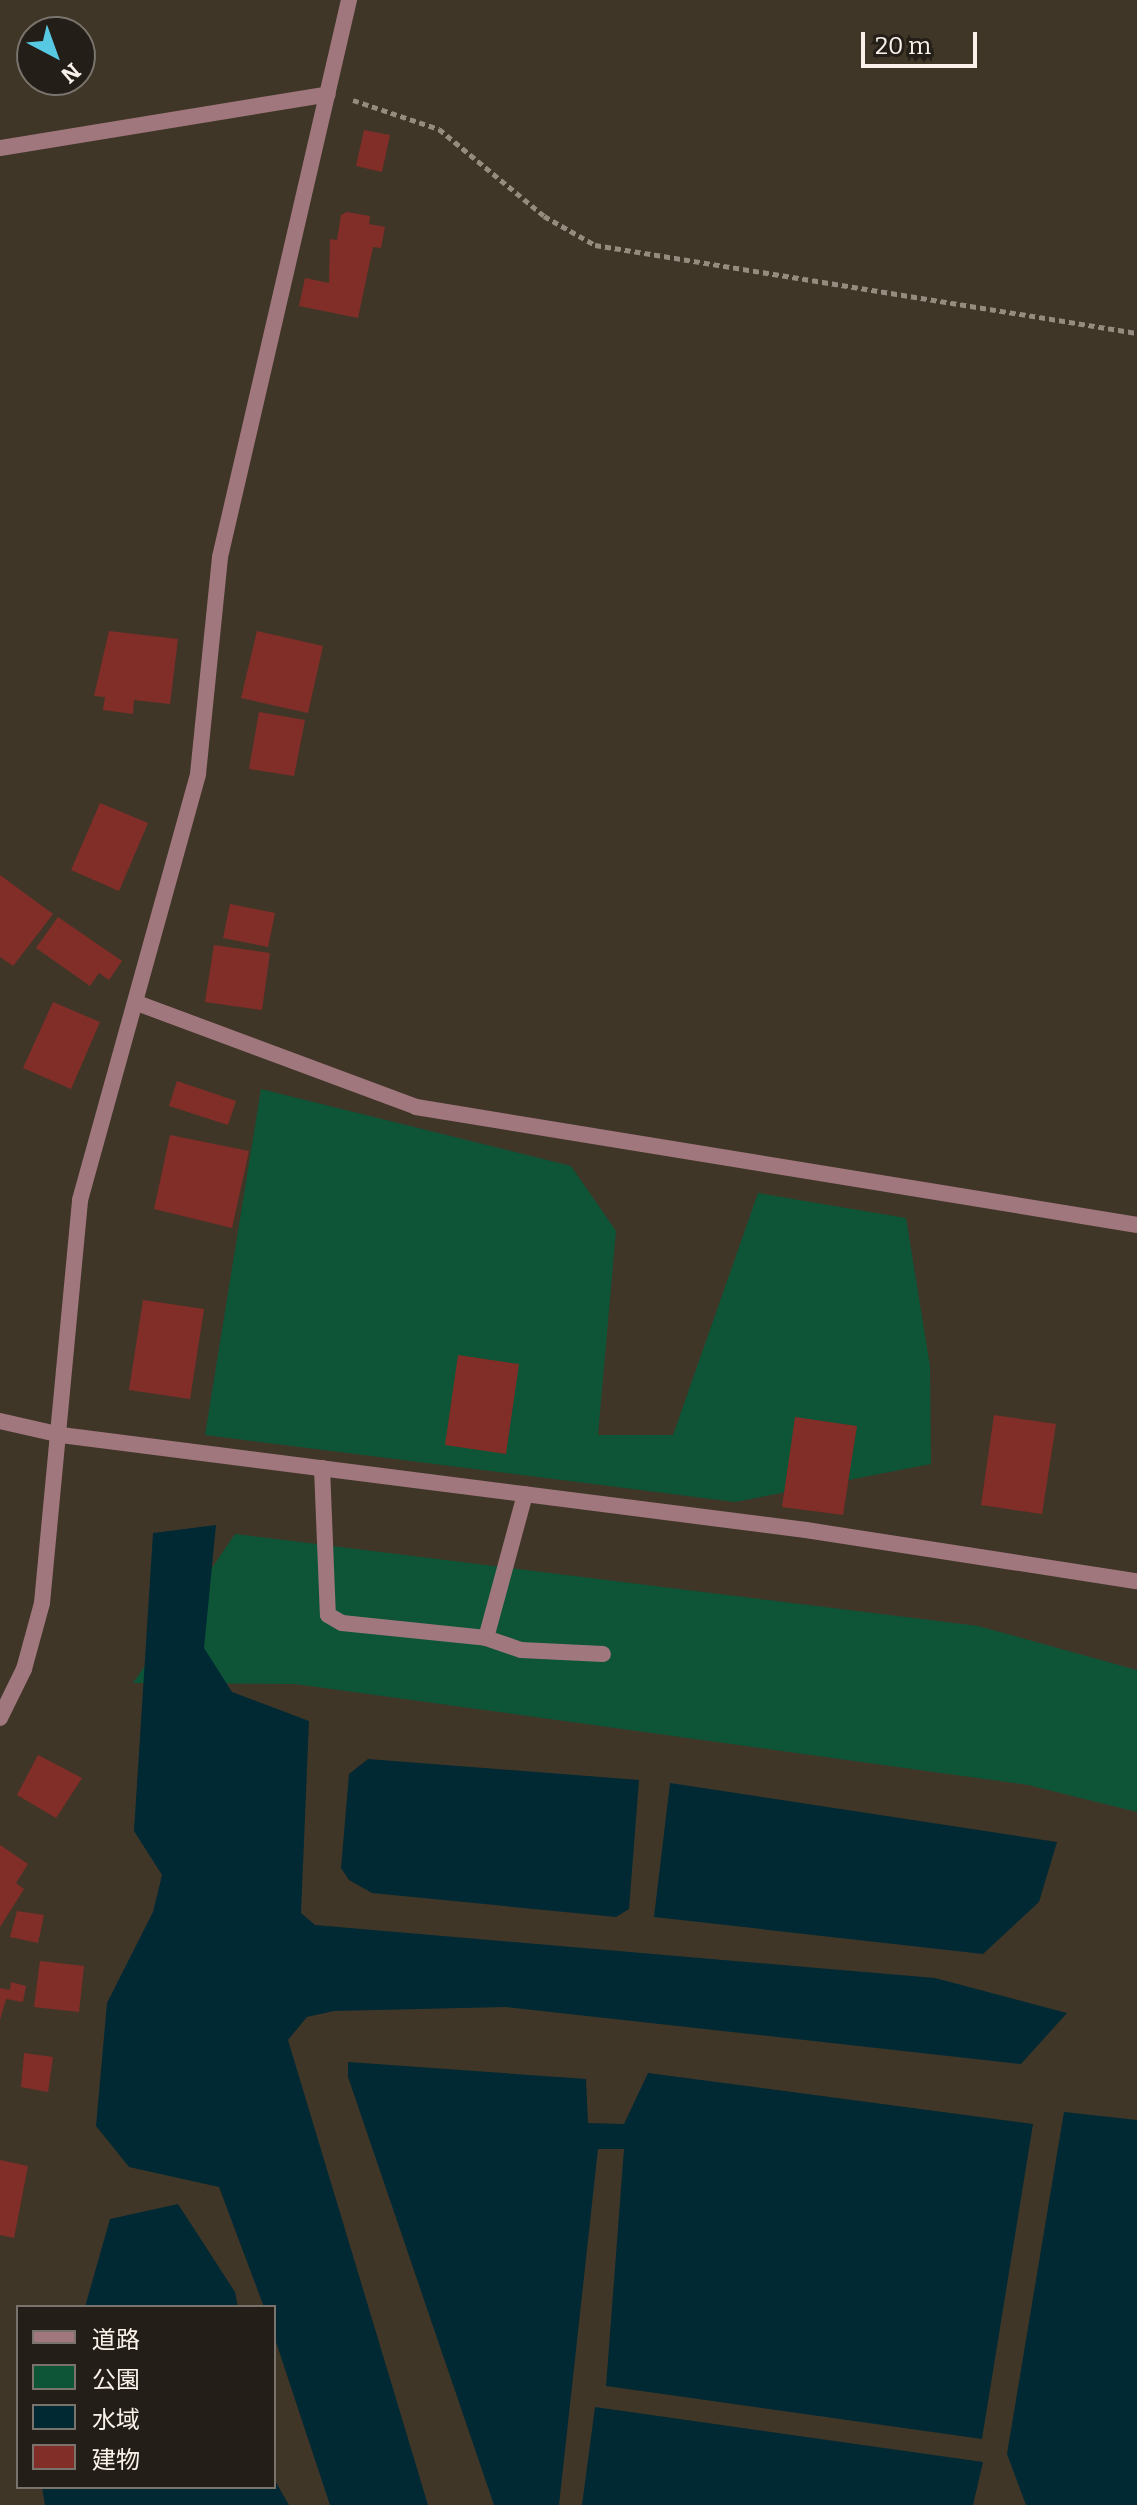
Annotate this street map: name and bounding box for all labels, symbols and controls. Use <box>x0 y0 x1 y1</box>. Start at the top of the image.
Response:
north arrow <box>16 16 96 96</box>
scale bar <box>865 16 981 66</box>
text: 20 m <box>875 32 931 60</box>
text: N <box>56 57 86 89</box>
legend <box>16 2305 276 2489</box>
text: 道路 <box>92 2326 140 2354</box>
text: 公園 <box>92 2366 140 2394</box>
text: 水域 <box>92 2406 140 2434</box>
text: 建物 <box>92 2446 140 2474</box>

